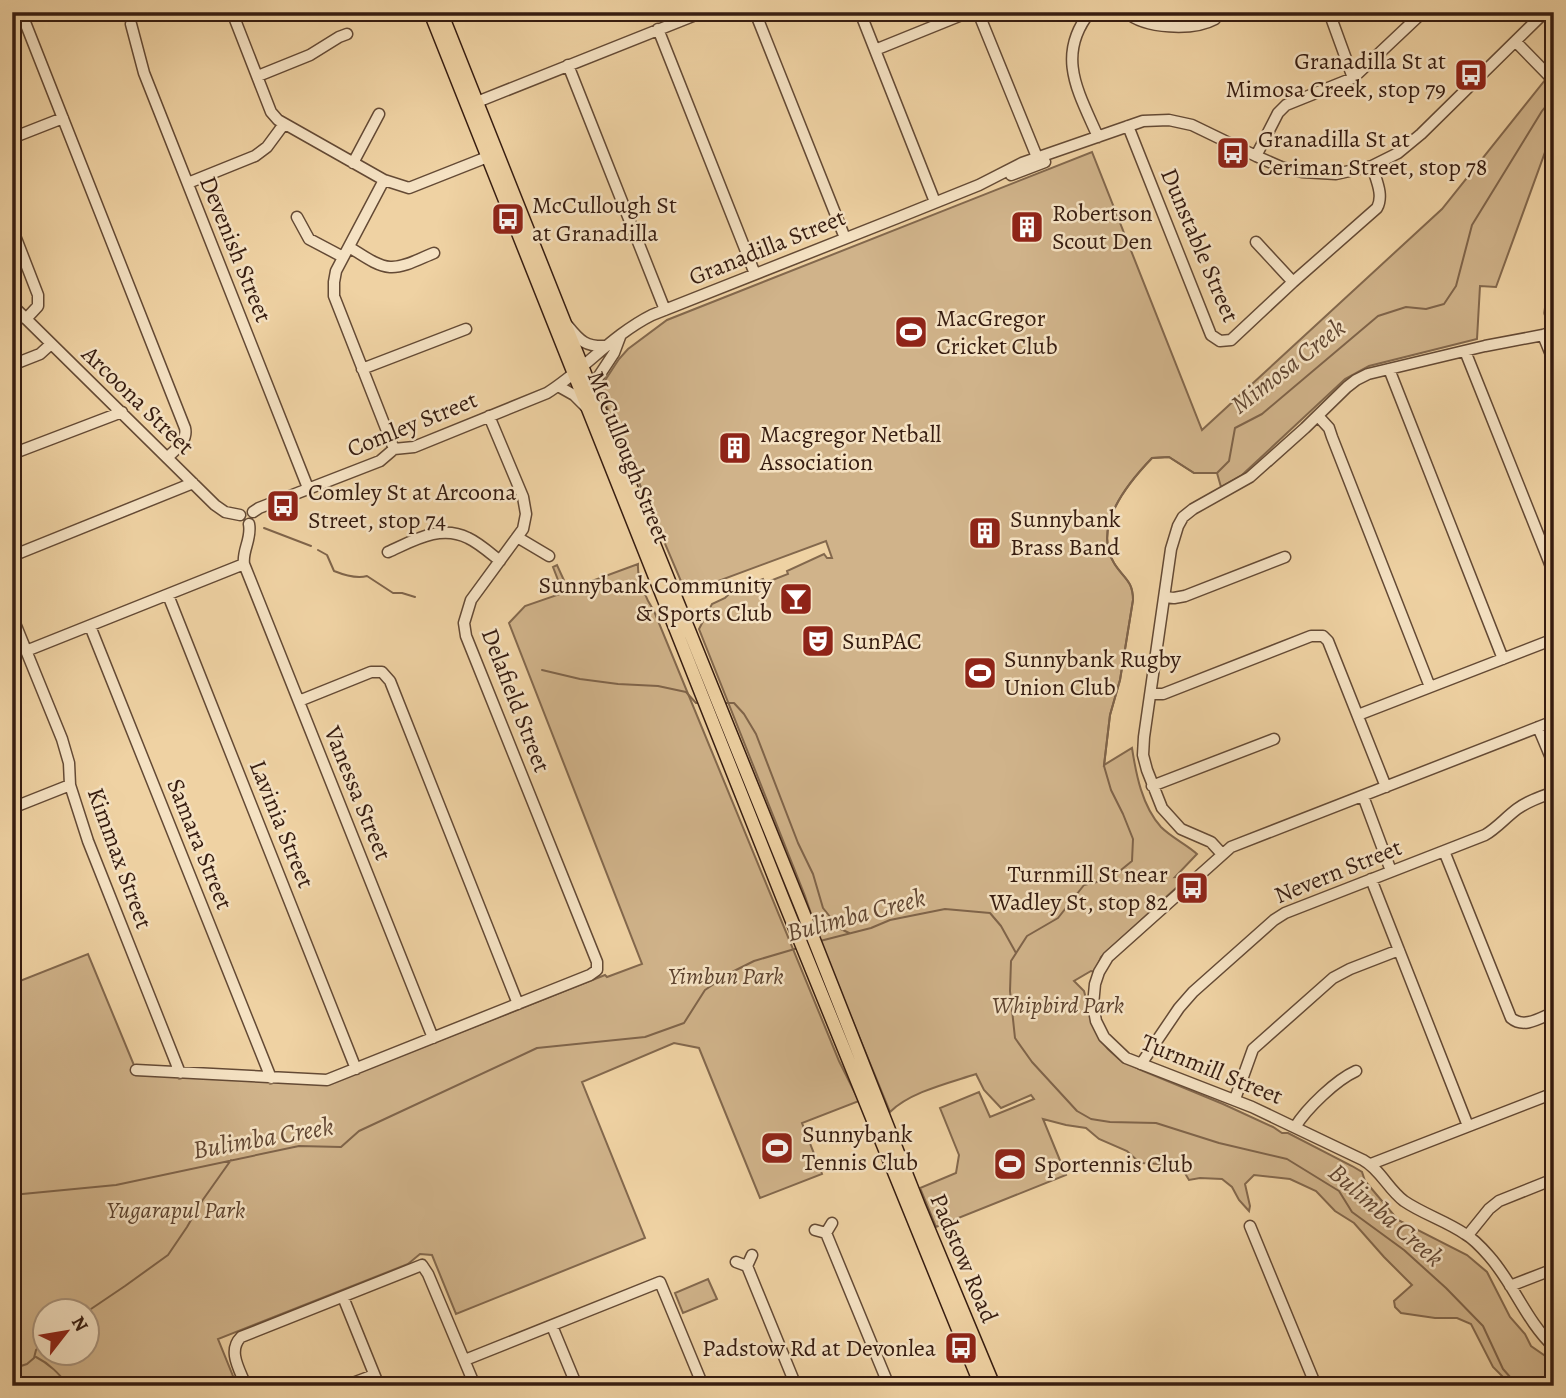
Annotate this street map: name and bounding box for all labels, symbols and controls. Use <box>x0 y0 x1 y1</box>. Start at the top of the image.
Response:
place label: Granadilla St at Mimosa Creek, stop 79 <box>1225 45 1446 105</box>
bus stop icon: Granadilla St at Mimosa Creek, stop 79 <box>1452 56 1490 94</box>
place label: Granadilla St at Ceriman Street, stop 78 <box>1258 123 1487 183</box>
bus stop icon: Granadilla St at Ceriman Street, stop 78 <box>1214 134 1252 172</box>
street label: Dunstable Street <box>1153 163 1247 327</box>
street label: Devenish Street <box>192 171 280 327</box>
place label: McCullough St at Granadilla <box>532 189 677 249</box>
place label: Robertson Scout Den <box>1052 197 1153 257</box>
bus stop icon: McCullough St at Granadilla <box>489 200 527 238</box>
street label: Granadilla Street <box>684 201 850 293</box>
building icon: Robertson Scout Den <box>1008 208 1046 246</box>
place label: MacGregor Cricket Club <box>936 302 1058 362</box>
water label: Mimosa Creek <box>1223 310 1353 422</box>
sports icon: MacGregor Cricket Club <box>892 313 930 351</box>
street label: Arcoona Street <box>74 338 201 462</box>
street label: McCullough Street <box>580 366 678 548</box>
street label: Comley Street <box>342 383 482 465</box>
place label: Macgregor Netball Association <box>759 418 942 478</box>
building icon: Macgregor Netball Association <box>716 429 754 467</box>
place label: Comley St at Arcoona Street, stop 74 <box>308 476 517 536</box>
bus stop icon: Comley St at Arcoona Street, stop 74 <box>264 487 302 525</box>
place label: Sunnybank Brass Band <box>1010 503 1121 563</box>
building icon: Sunnybank Brass Band <box>966 514 1004 552</box>
place label: Sunnybank Community & Sports Club <box>539 569 772 629</box>
bar icon: Sunnybank Community & Sports Club <box>777 580 815 618</box>
theatre icon: SunPAC <box>799 622 837 660</box>
street label: Delafield Street <box>474 623 558 777</box>
place label: SunPAC <box>842 625 922 657</box>
place label: Sunnybank Rugby Union Club <box>1004 643 1181 703</box>
sports icon: Sunnybank Rugby Union Club <box>961 654 999 692</box>
street label: Vanessa Street <box>316 720 399 865</box>
street label: Lavinia Street <box>242 755 322 893</box>
street label: Samara Street <box>159 774 241 914</box>
street label: Kimmax Street <box>80 783 160 933</box>
street label: Nevern Street <box>1270 831 1407 911</box>
place label: Turnmill St near Wadley St, stop 82 <box>988 858 1168 918</box>
bus stop icon: Turnmill St near Wadley St, stop 82 <box>1173 869 1211 907</box>
water label: Bulimba Creek <box>783 880 929 950</box>
park label: Yimbun Park <box>668 960 784 992</box>
park label: Whipbird Park <box>992 989 1125 1021</box>
street label: Turnmill Street <box>1136 1026 1288 1112</box>
water label: Bulimba Creek <box>190 1108 336 1168</box>
place label: Sunnybank Tennis Club <box>802 1118 918 1178</box>
sports icon: Sunnybank Tennis Club <box>758 1129 796 1167</box>
sports icon: Sportennis Club <box>991 1145 1029 1183</box>
place label: Sportennis Club <box>1034 1148 1193 1180</box>
water label: Bulimba Creek <box>1321 1155 1451 1275</box>
street label: Padstow Road <box>922 1188 1006 1328</box>
park label: Yugarapul Park <box>107 1194 246 1226</box>
north arrow <box>32 1296 102 1366</box>
text: N <box>65 1311 95 1337</box>
bus stop icon: Padstow Rd at Devonlea <box>942 1329 980 1367</box>
place label: Padstow Rd at Devonlea <box>702 1332 937 1364</box>

